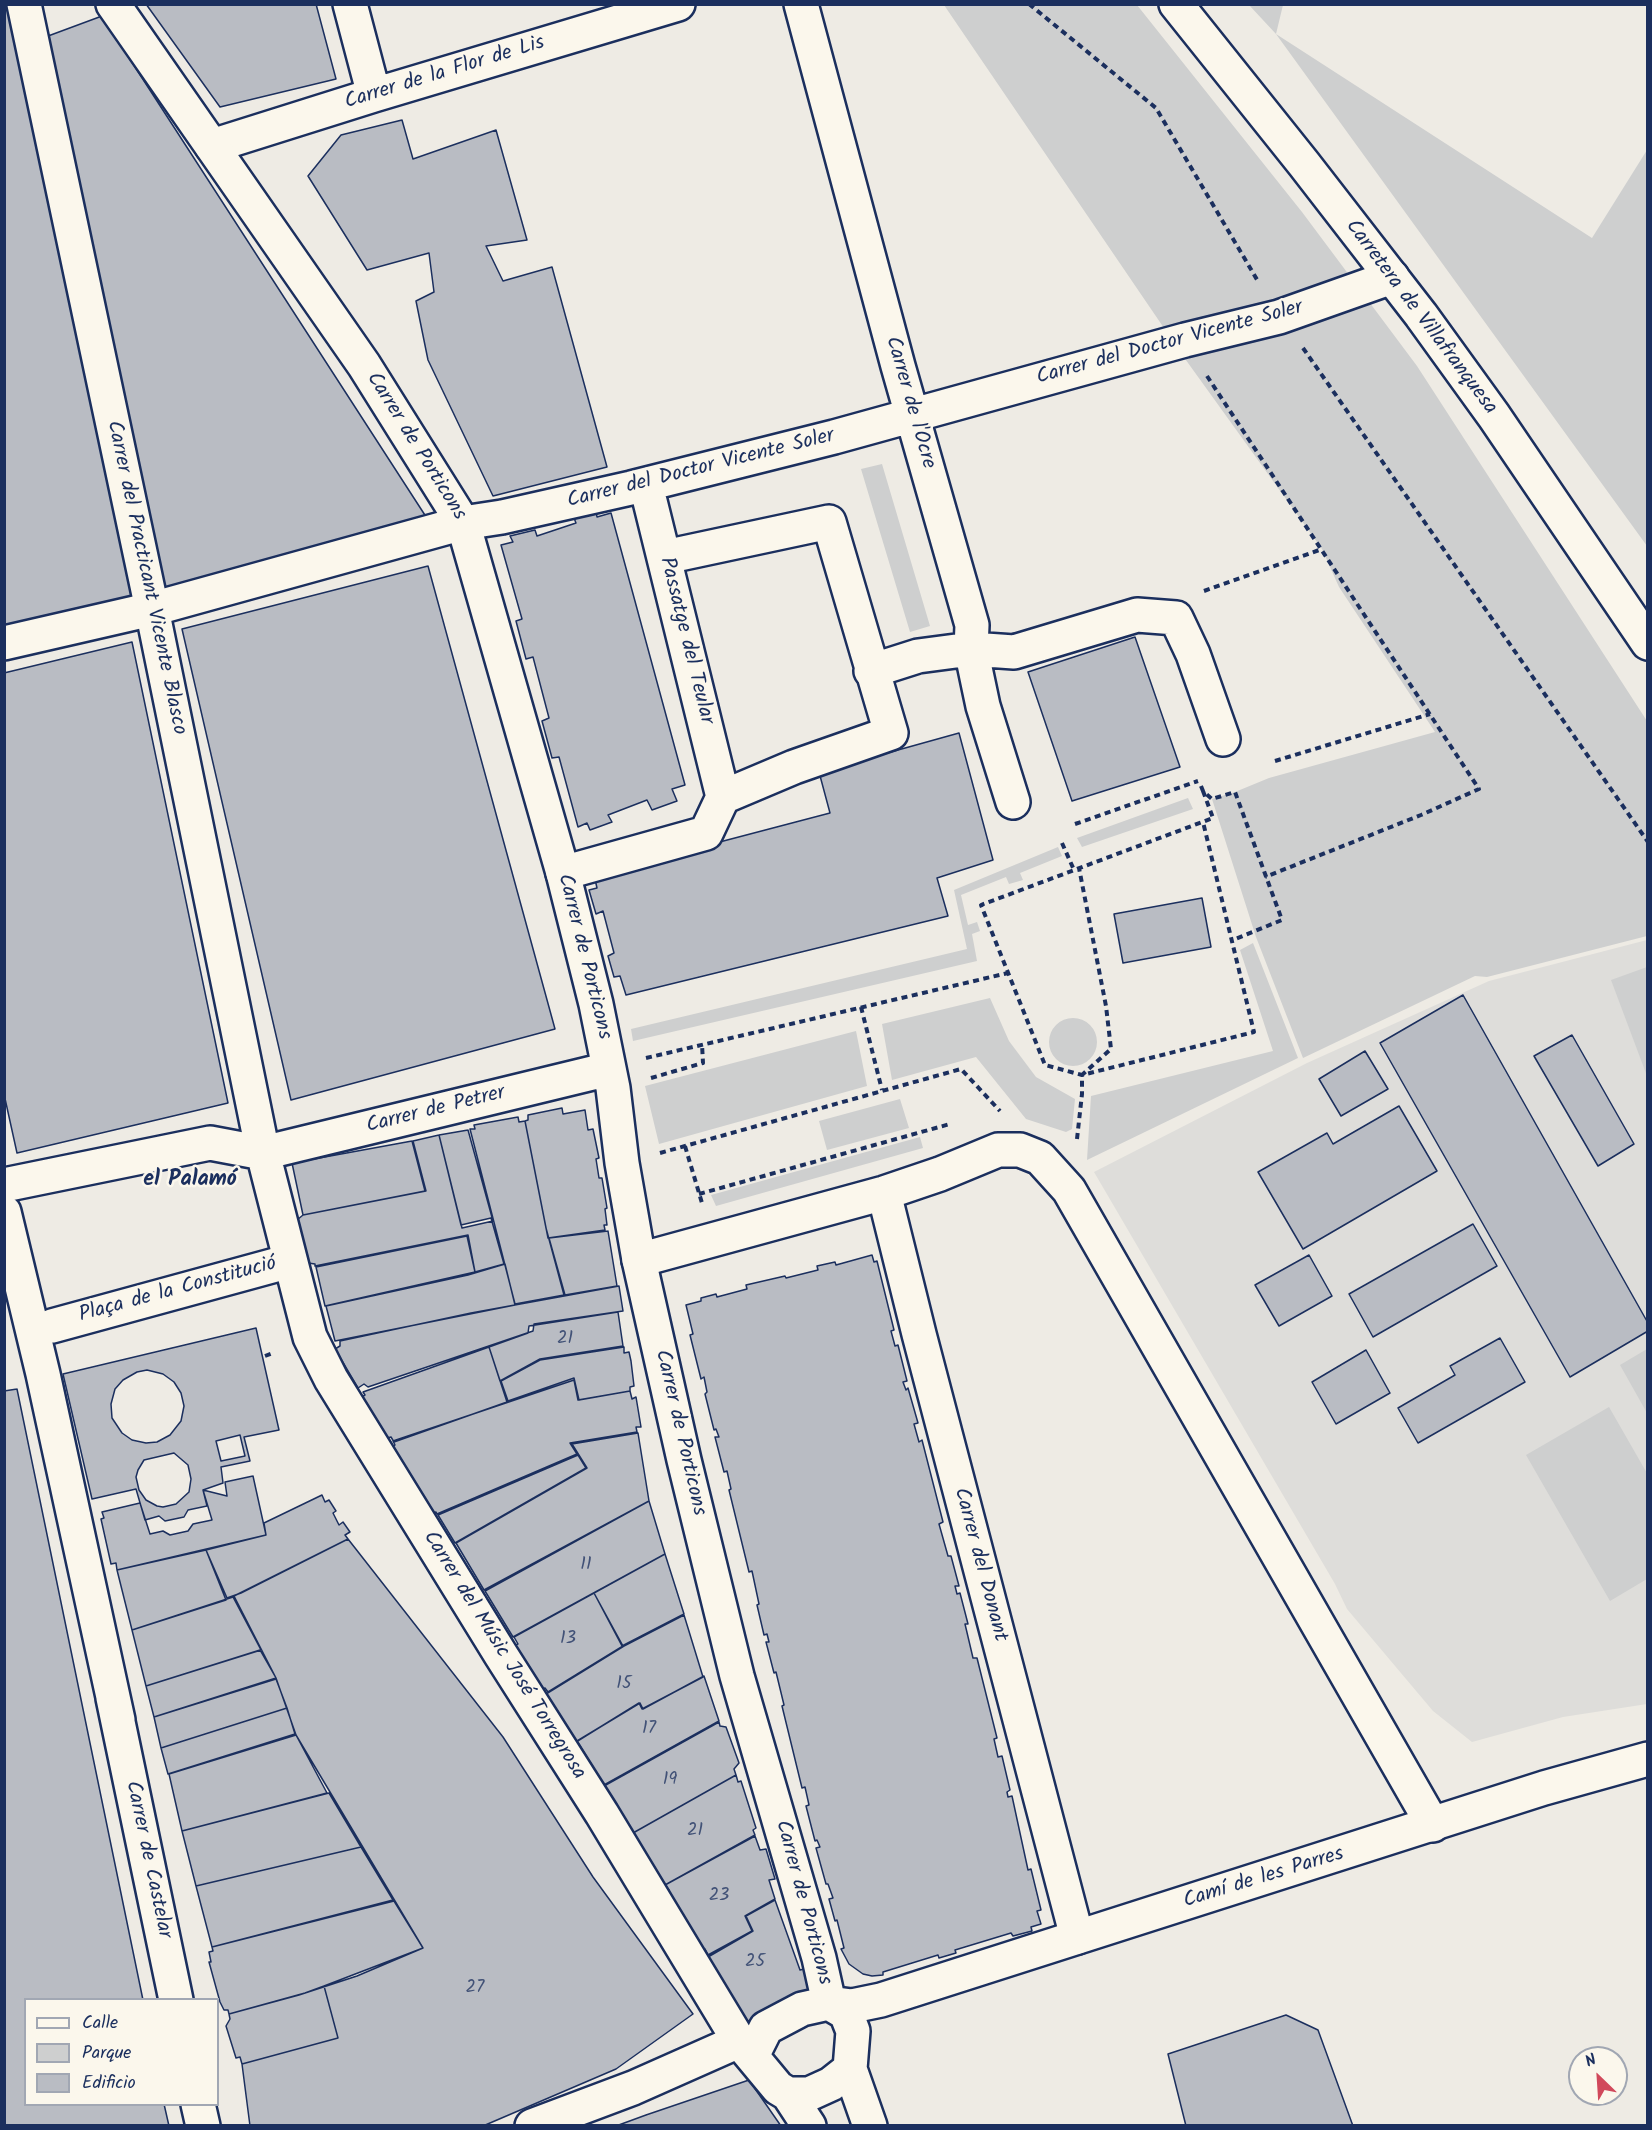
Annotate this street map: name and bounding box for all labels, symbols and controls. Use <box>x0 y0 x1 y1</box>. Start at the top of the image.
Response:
street label: Carrer de la Flor de Lis <box>342 32 548 116</box>
street label: Carretera de Villafranquesa <box>1338 216 1502 420</box>
street label: Carrer del Doctor Vicente Soler <box>1034 296 1306 392</box>
street label: Carrer de l'Ocre <box>878 334 940 472</box>
street label: Carrer de Porticons <box>359 368 471 526</box>
street label: Carrer del Practicant Vicente Blasco <box>99 419 191 737</box>
street label: Carrer del Doctor Vicente Soler <box>565 425 837 515</box>
street label: Passatge del Teular <box>652 555 718 727</box>
street label: Carrer de Porticons <box>550 872 616 1042</box>
street label: Carrer de Petrer <box>364 1082 508 1140</box>
district label: el Palamó <box>143 1168 237 1194</box>
street label: Plaça de la Constitució <box>77 1253 279 1329</box>
house number: 21 <box>557 1329 573 1351</box>
street label: Carrer de Porticons <box>648 1348 710 1518</box>
street label: Carrer del Donant <box>946 1485 1012 1645</box>
street label: Carrer del Músic José Torregrosa <box>416 1527 590 1785</box>
house number: 11 <box>580 1555 592 1577</box>
house number: 13 <box>560 1629 576 1651</box>
house number: 15 <box>616 1674 632 1696</box>
house number: 17 <box>642 1719 656 1741</box>
house number: 19 <box>663 1770 677 1792</box>
street label: Carrer de Castelar <box>118 1779 176 1941</box>
street label: Carrer de Porticons <box>768 1818 836 1988</box>
house number: 21 <box>687 1821 703 1843</box>
street label: Camí de les Parres <box>1181 1843 1347 1915</box>
house number: 23 <box>709 1886 729 1908</box>
house number: 25 <box>745 1952 765 1974</box>
house number: 27 <box>466 1978 484 2000</box>
legend <box>24 1998 219 2106</box>
text: Calle <box>82 2009 118 2038</box>
text: Parque <box>82 2039 131 2068</box>
north arrow <box>1568 2046 1628 2106</box>
text: N <box>1581 2048 1601 2075</box>
text: Edificio <box>82 2069 136 2098</box>

